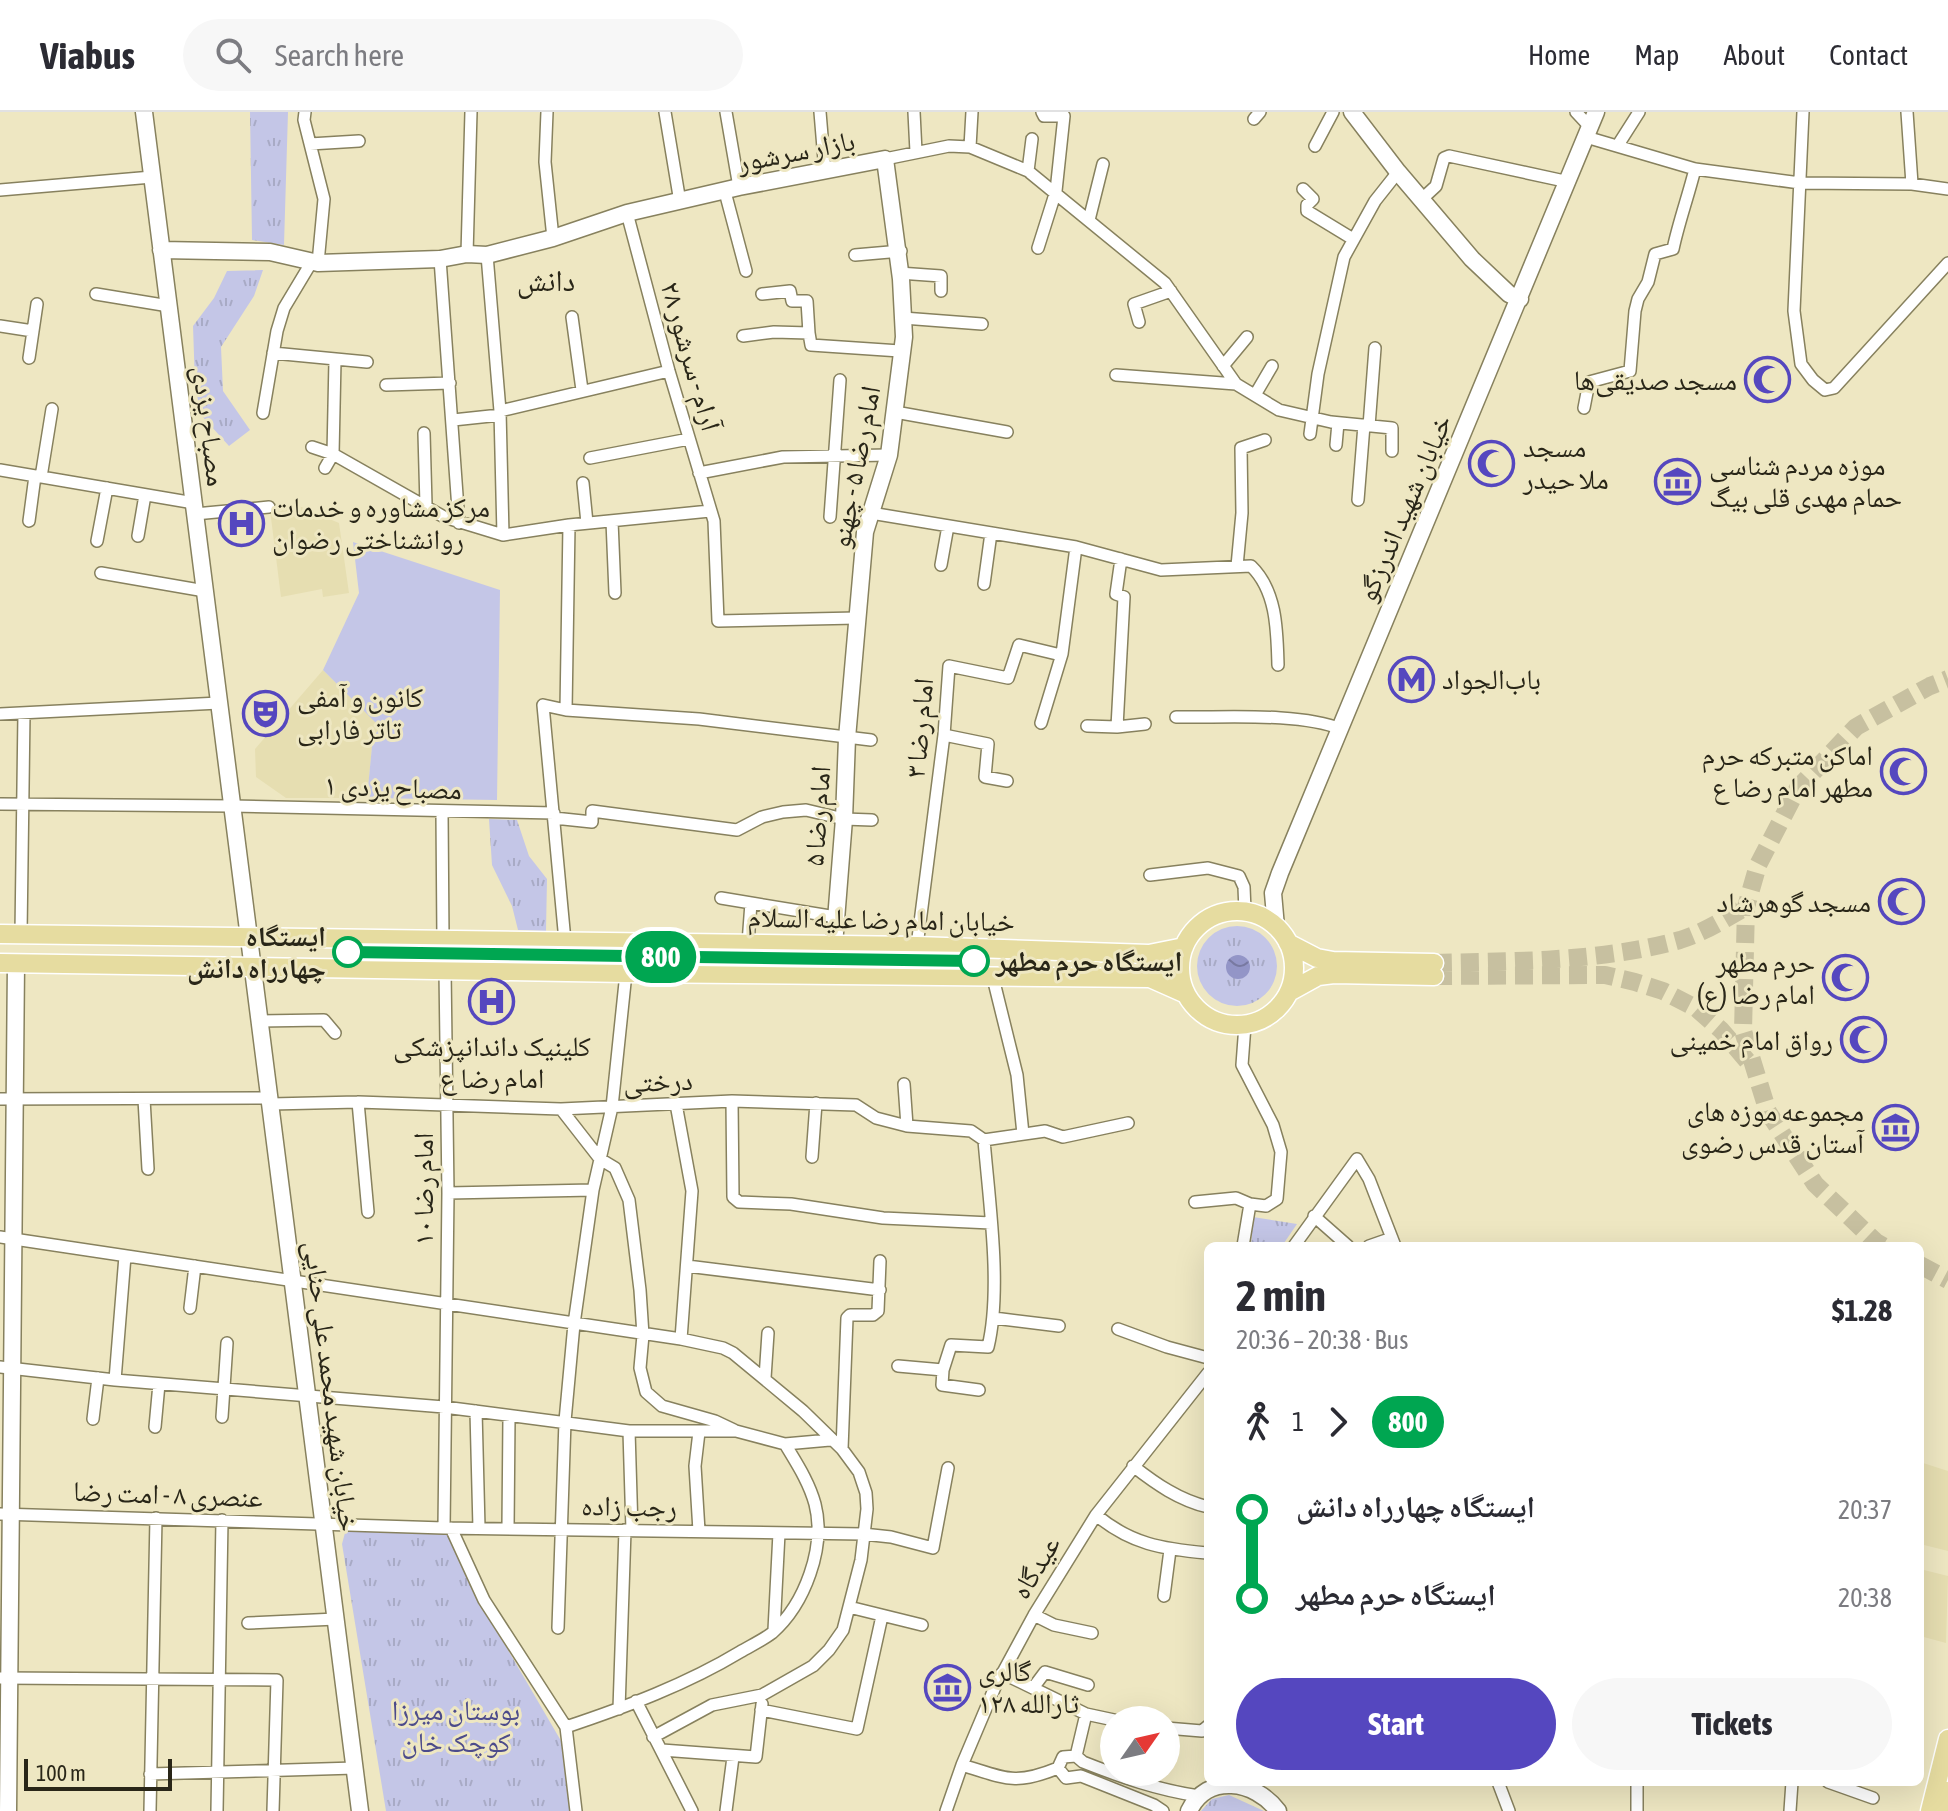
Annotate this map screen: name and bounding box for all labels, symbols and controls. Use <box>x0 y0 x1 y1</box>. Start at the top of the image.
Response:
search box <box>183 19 743 91</box>
icon: search <box>211 33 255 77</box>
text: Viabus <box>40 34 135 77</box>
text: Search here <box>275 38 404 72</box>
text: Home <box>1528 39 1590 71</box>
text: Map <box>1634 39 1679 71</box>
text: About <box>1723 39 1785 71</box>
text: Contact <box>1829 39 1908 71</box>
street label: بازار سرشور <box>734 124 857 178</box>
district label: دانش <box>517 263 575 299</box>
street label: آرام - سرشور ۲۸ <box>652 278 728 436</box>
mosque icon: مسجد صدیقی‌ها <box>1744 356 1792 404</box>
street label: مصباح یزدی <box>185 364 233 488</box>
place label: مسجد صدیقی‌ها <box>1574 364 1737 398</box>
street label: امام رضا ۵ - چهنو <box>824 383 889 552</box>
street label: خیابان شهید اندرزگو <box>1350 410 1459 607</box>
place label: مسجد ملا حیدر <box>1522 431 1609 495</box>
mosque icon: مسجد ملا حیدر <box>1468 439 1516 487</box>
place label: موزه مردم شناسی حمام مهدی قلی بیگ <box>1709 449 1902 516</box>
museum icon: موزه مردم شناسی حمام مهدی قلی بیگ <box>1654 457 1702 505</box>
place label: مرکز مشاوره و خدمات روانشناختی رضوان <box>272 491 490 557</box>
hospital icon: مرکز مشاوره و خدمات روانشناختی رضوان <box>217 499 265 547</box>
metro station icon: باب‌الجواد <box>1387 655 1435 703</box>
place label: باب‌الجواد <box>1442 663 1541 695</box>
street label: امام رضا ۳ <box>899 677 942 780</box>
place label: کانون و آمفی تاتر فارابی <box>297 681 424 747</box>
theatre icon: کانون و آمفی تاتر فارابی <box>242 689 290 737</box>
place label: اماکن متبرکه حرم مطهر امام رضا ع <box>1701 739 1873 806</box>
mosque icon: اماکن متبرکه حرم مطهر امام رضا ع <box>1880 747 1928 795</box>
street label: امام رضا ۵ <box>798 765 839 867</box>
street label: مصباح یزدی ۱ <box>324 769 462 807</box>
mosque icon: مسجد گوهرشاد <box>1878 878 1926 926</box>
place label: مسجد گوهرشاد <box>1717 886 1871 918</box>
street label: خیابان امام رضا علیه السلام <box>747 901 1015 940</box>
place label: ایستگاه چهارراه دانش <box>187 920 326 985</box>
line badge: 800 <box>615 931 707 983</box>
marker: ایستگاه چهارراه دانش <box>333 937 363 967</box>
text: 800 <box>641 941 681 973</box>
place label: ایستگاه حرم مطهر <box>995 945 1182 981</box>
marker: ایستگاه حرم مطهر <box>959 946 989 976</box>
place label: حرم مطهر امام رضا (ع) <box>1697 946 1815 1013</box>
mosque icon: حرم مطهر امام رضا (ع) <box>1822 954 1870 1002</box>
hospital icon: کلینیک داندانپزشکى امام رضا ع <box>468 978 516 1026</box>
mosque icon: رواق امام خمینی <box>1840 1016 1888 1064</box>
place label: رواق امام خمینی <box>1670 1024 1833 1059</box>
place label: کلینیک داندانپزشکى امام رضا ع <box>393 1030 591 1097</box>
street label: درختی <box>623 1064 693 1100</box>
place label: مجموعه موزه های آستان قدس رضوی <box>1681 1095 1865 1161</box>
museum icon: مجموعه موزه های آستان قدس رضوی <box>1871 1103 1919 1151</box>
street label: امام رضا ۱۰ <box>407 1133 442 1245</box>
street label: خیابان شهید محمد علی حنایی <box>296 1239 366 1533</box>
text: 2 min <box>1236 1270 1326 1320</box>
text: $1.28 <box>1832 1293 1892 1327</box>
text: 20:36 – 20:38 · Bus <box>1236 1325 1408 1355</box>
icon: walk <box>1236 1400 1280 1444</box>
icon: forward <box>1316 1400 1360 1444</box>
text: 800 <box>1388 1406 1428 1438</box>
text: 1 <box>1292 1407 1304 1437</box>
street label: عنصری ۸ - امت رضا <box>73 1475 263 1514</box>
street label: رجب زاده <box>581 1489 677 1523</box>
text: ایستگاه چهارراه دانش <box>1296 1489 1535 1523</box>
text: 20:37 <box>1838 1495 1892 1525</box>
street label: عیدگاه <box>1004 1530 1067 1604</box>
text: ایستگاه حرم مطهر <box>1296 1577 1496 1611</box>
text: 20:38 <box>1838 1583 1892 1613</box>
place label: گالری ثارالله ۱۲۸ <box>978 1655 1079 1719</box>
museum icon: گالری ثارالله ۱۲۸ <box>923 1663 971 1711</box>
button: Start <box>1236 1678 1556 1770</box>
button: Tickets <box>1572 1678 1892 1770</box>
park label: بوستان میرزا کوچک خان <box>392 1694 520 1759</box>
north arrow <box>1100 1706 1180 1786</box>
map controls <box>1100 1706 1180 1786</box>
scale bar <box>24 1755 172 1791</box>
text: 100 m <box>36 1760 86 1786</box>

